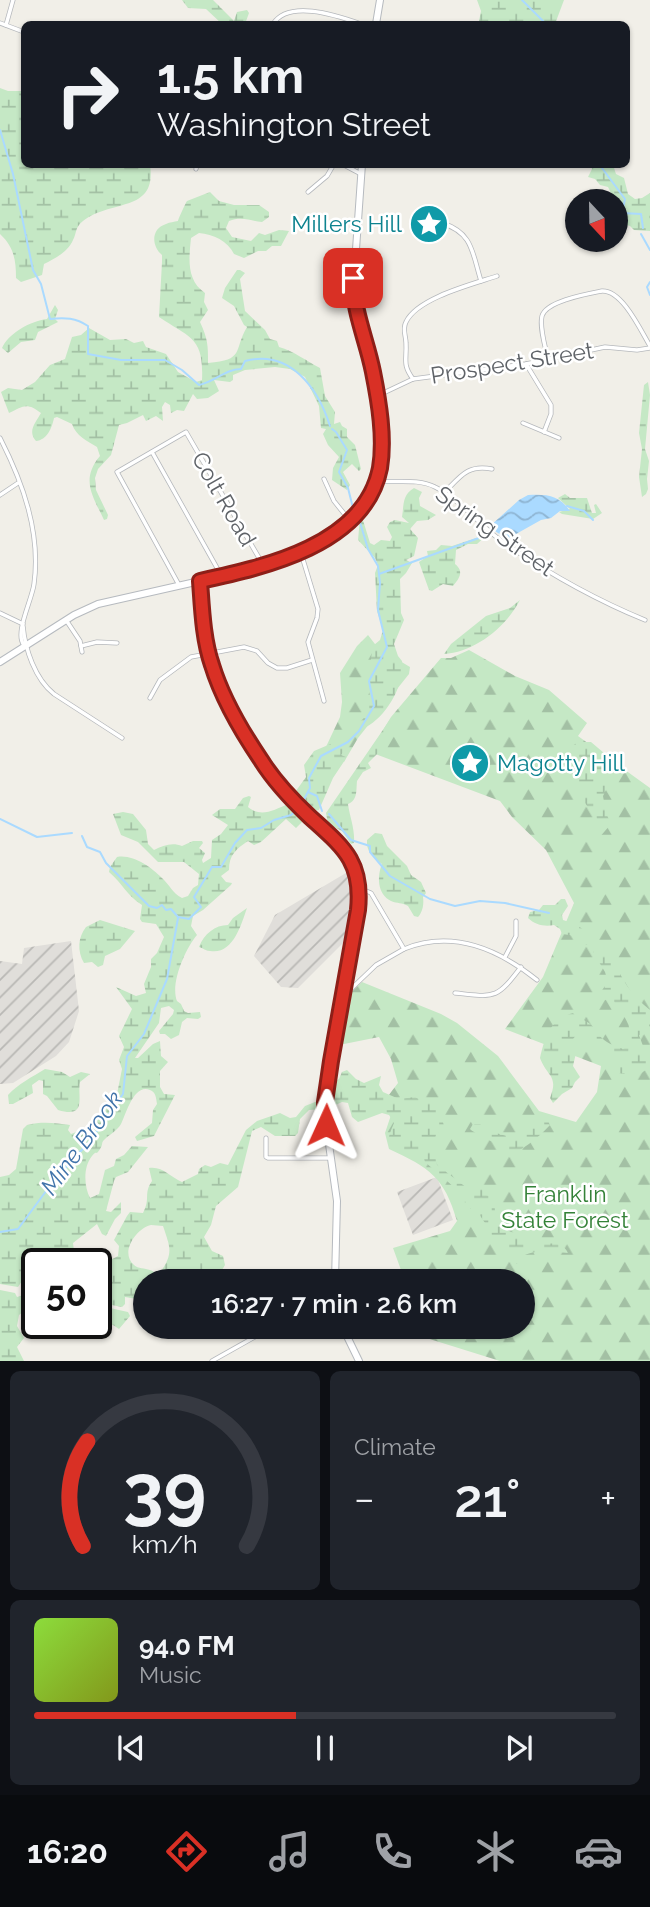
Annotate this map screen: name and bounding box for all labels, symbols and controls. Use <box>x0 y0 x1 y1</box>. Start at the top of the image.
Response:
text: 1.5 km <box>157 47 304 104</box>
icon: right <box>42 49 133 140</box>
text: Washington Street <box>157 106 431 143</box>
north arrow <box>565 189 628 252</box>
map controls <box>565 189 628 252</box>
place icon: Millers Hill <box>408 203 450 245</box>
place label: Millers Hill <box>291 210 403 237</box>
pin <box>323 248 383 308</box>
icon: arrive <box>334 259 372 297</box>
street label: Prospect Street <box>429 336 596 389</box>
street label: Colt Road <box>187 447 262 551</box>
street label: Spring Street <box>431 480 560 582</box>
place icon: Magotty Hill <box>449 742 491 784</box>
place label: Magotty Hill <box>497 749 626 776</box>
water label: Mine Brook <box>34 1085 129 1200</box>
position arrow <box>289 1088 363 1162</box>
park label: Franklin State Forest <box>501 1180 629 1233</box>
speed limit sign: 50 <box>21 1248 112 1339</box>
text: 16:27 · 7 min · 2.6 km <box>211 1289 457 1319</box>
text: Climate <box>354 1433 436 1460</box>
text: 39 <box>123 1449 207 1534</box>
text: 21° <box>454 1468 521 1529</box>
text: − <box>354 1476 374 1521</box>
text: + <box>600 1476 616 1521</box>
text: km/h <box>132 1529 198 1559</box>
text: 94.0 FM <box>139 1631 235 1661</box>
text: Music <box>139 1661 202 1688</box>
icon: previous <box>112 1729 150 1767</box>
icon: pause <box>306 1729 344 1767</box>
icon: next <box>500 1729 538 1767</box>
icon: directions <box>162 1827 211 1876</box>
icon: music <box>265 1827 314 1876</box>
icon: phone <box>368 1827 417 1876</box>
icon: climate <box>471 1827 520 1876</box>
icon: car <box>574 1827 623 1876</box>
text: 16:20 <box>27 1833 108 1870</box>

